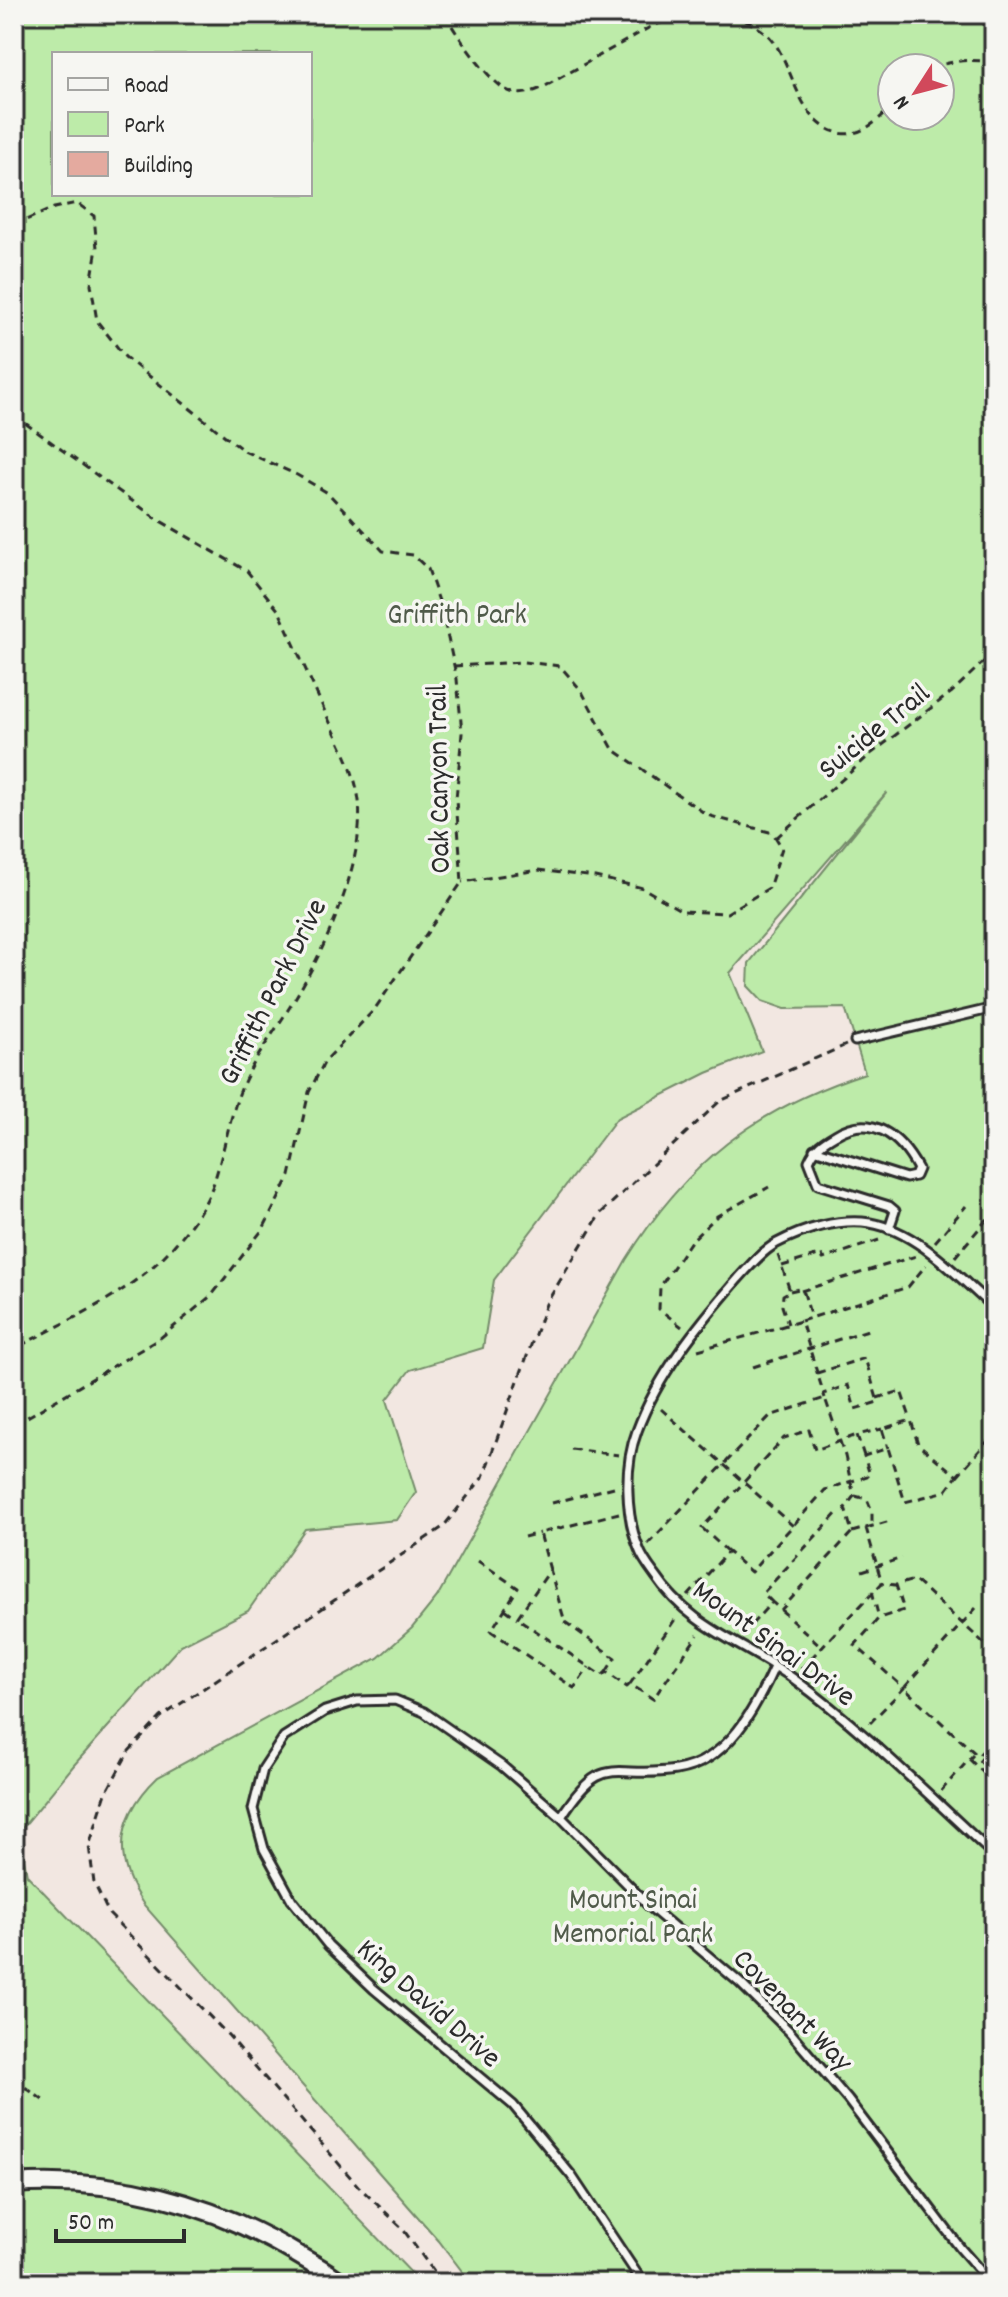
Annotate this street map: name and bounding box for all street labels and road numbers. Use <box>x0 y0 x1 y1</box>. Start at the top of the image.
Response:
street label: Suicide Trail <box>811 675 941 792</box>
street label: Oak Canyon Trail <box>418 684 465 874</box>
street label: Griffith Park Drive <box>209 892 341 1094</box>
street label: Mount Sinai Drive <box>682 1572 863 1720</box>
street label: King David Drive <box>345 1930 509 2081</box>
street label: Covenant Way <box>721 1941 861 2084</box>

